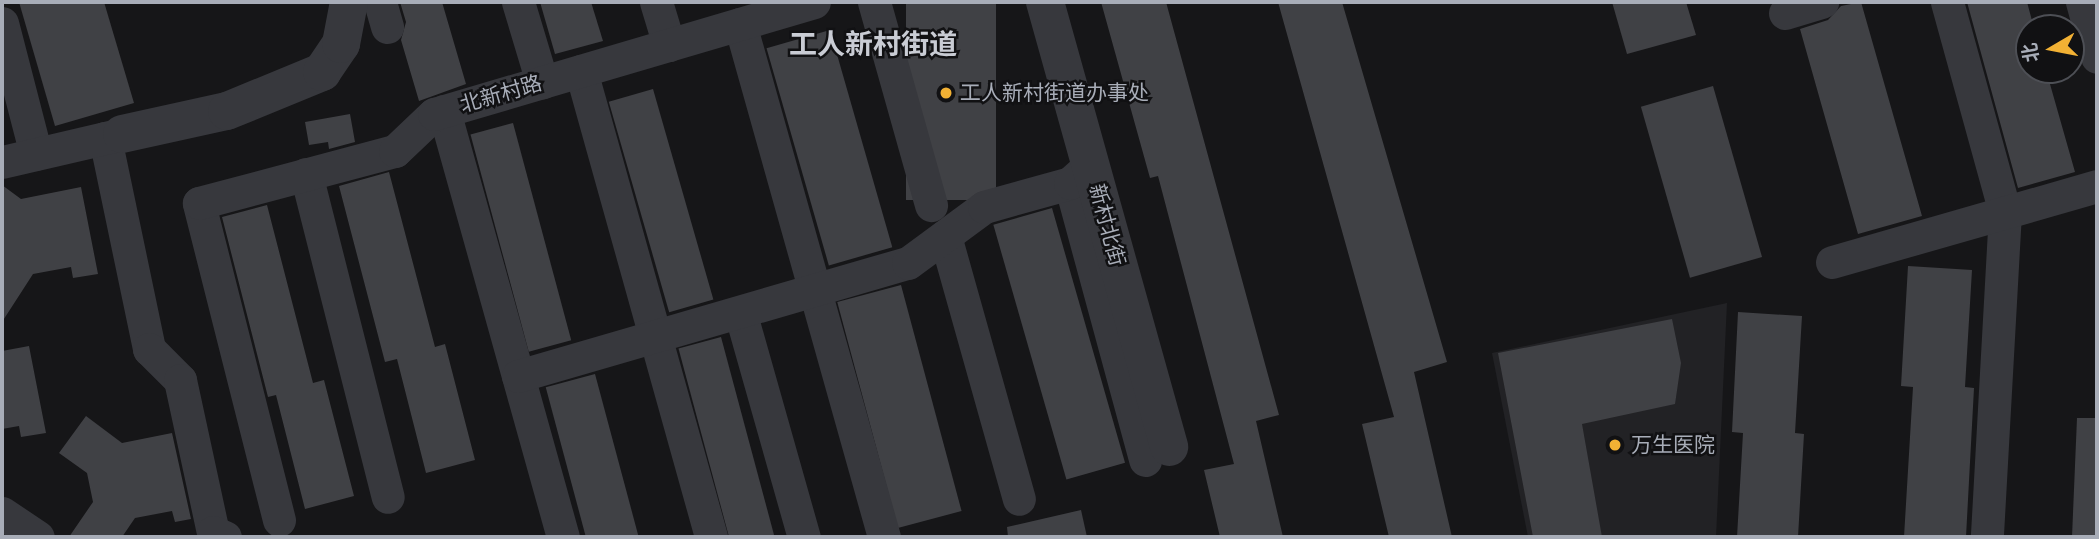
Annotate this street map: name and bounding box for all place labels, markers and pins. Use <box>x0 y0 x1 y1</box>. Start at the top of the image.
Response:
place label: 工人新村街道办事处 <box>960 80 1149 106</box>
marker: 工人新村街道办事处 <box>938 85 954 101</box>
place label: 万生医院 <box>1631 432 1715 458</box>
marker: 万生医院 <box>1605 435 1625 455</box>

